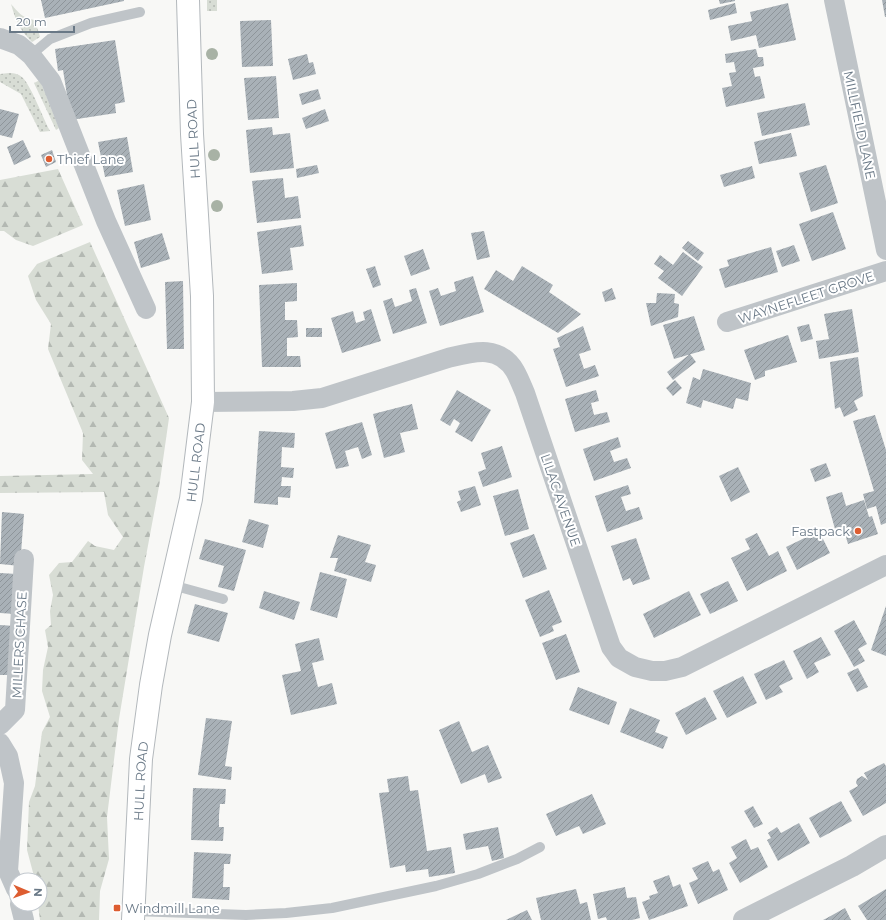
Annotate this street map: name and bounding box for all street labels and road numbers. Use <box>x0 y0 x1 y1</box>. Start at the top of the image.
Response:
street label: MILLFIELD LANE <box>841 69 879 181</box>
street label: HULL ROAD <box>183 98 203 179</box>
street label: WAYNEFLEET GROVE <box>736 267 876 327</box>
street label: HULL ROAD <box>183 422 208 503</box>
street label: LILAC AVENUE <box>538 452 584 548</box>
street label: MILLERS CHASE <box>8 591 30 699</box>
street label: HULL ROAD <box>130 740 151 821</box>

